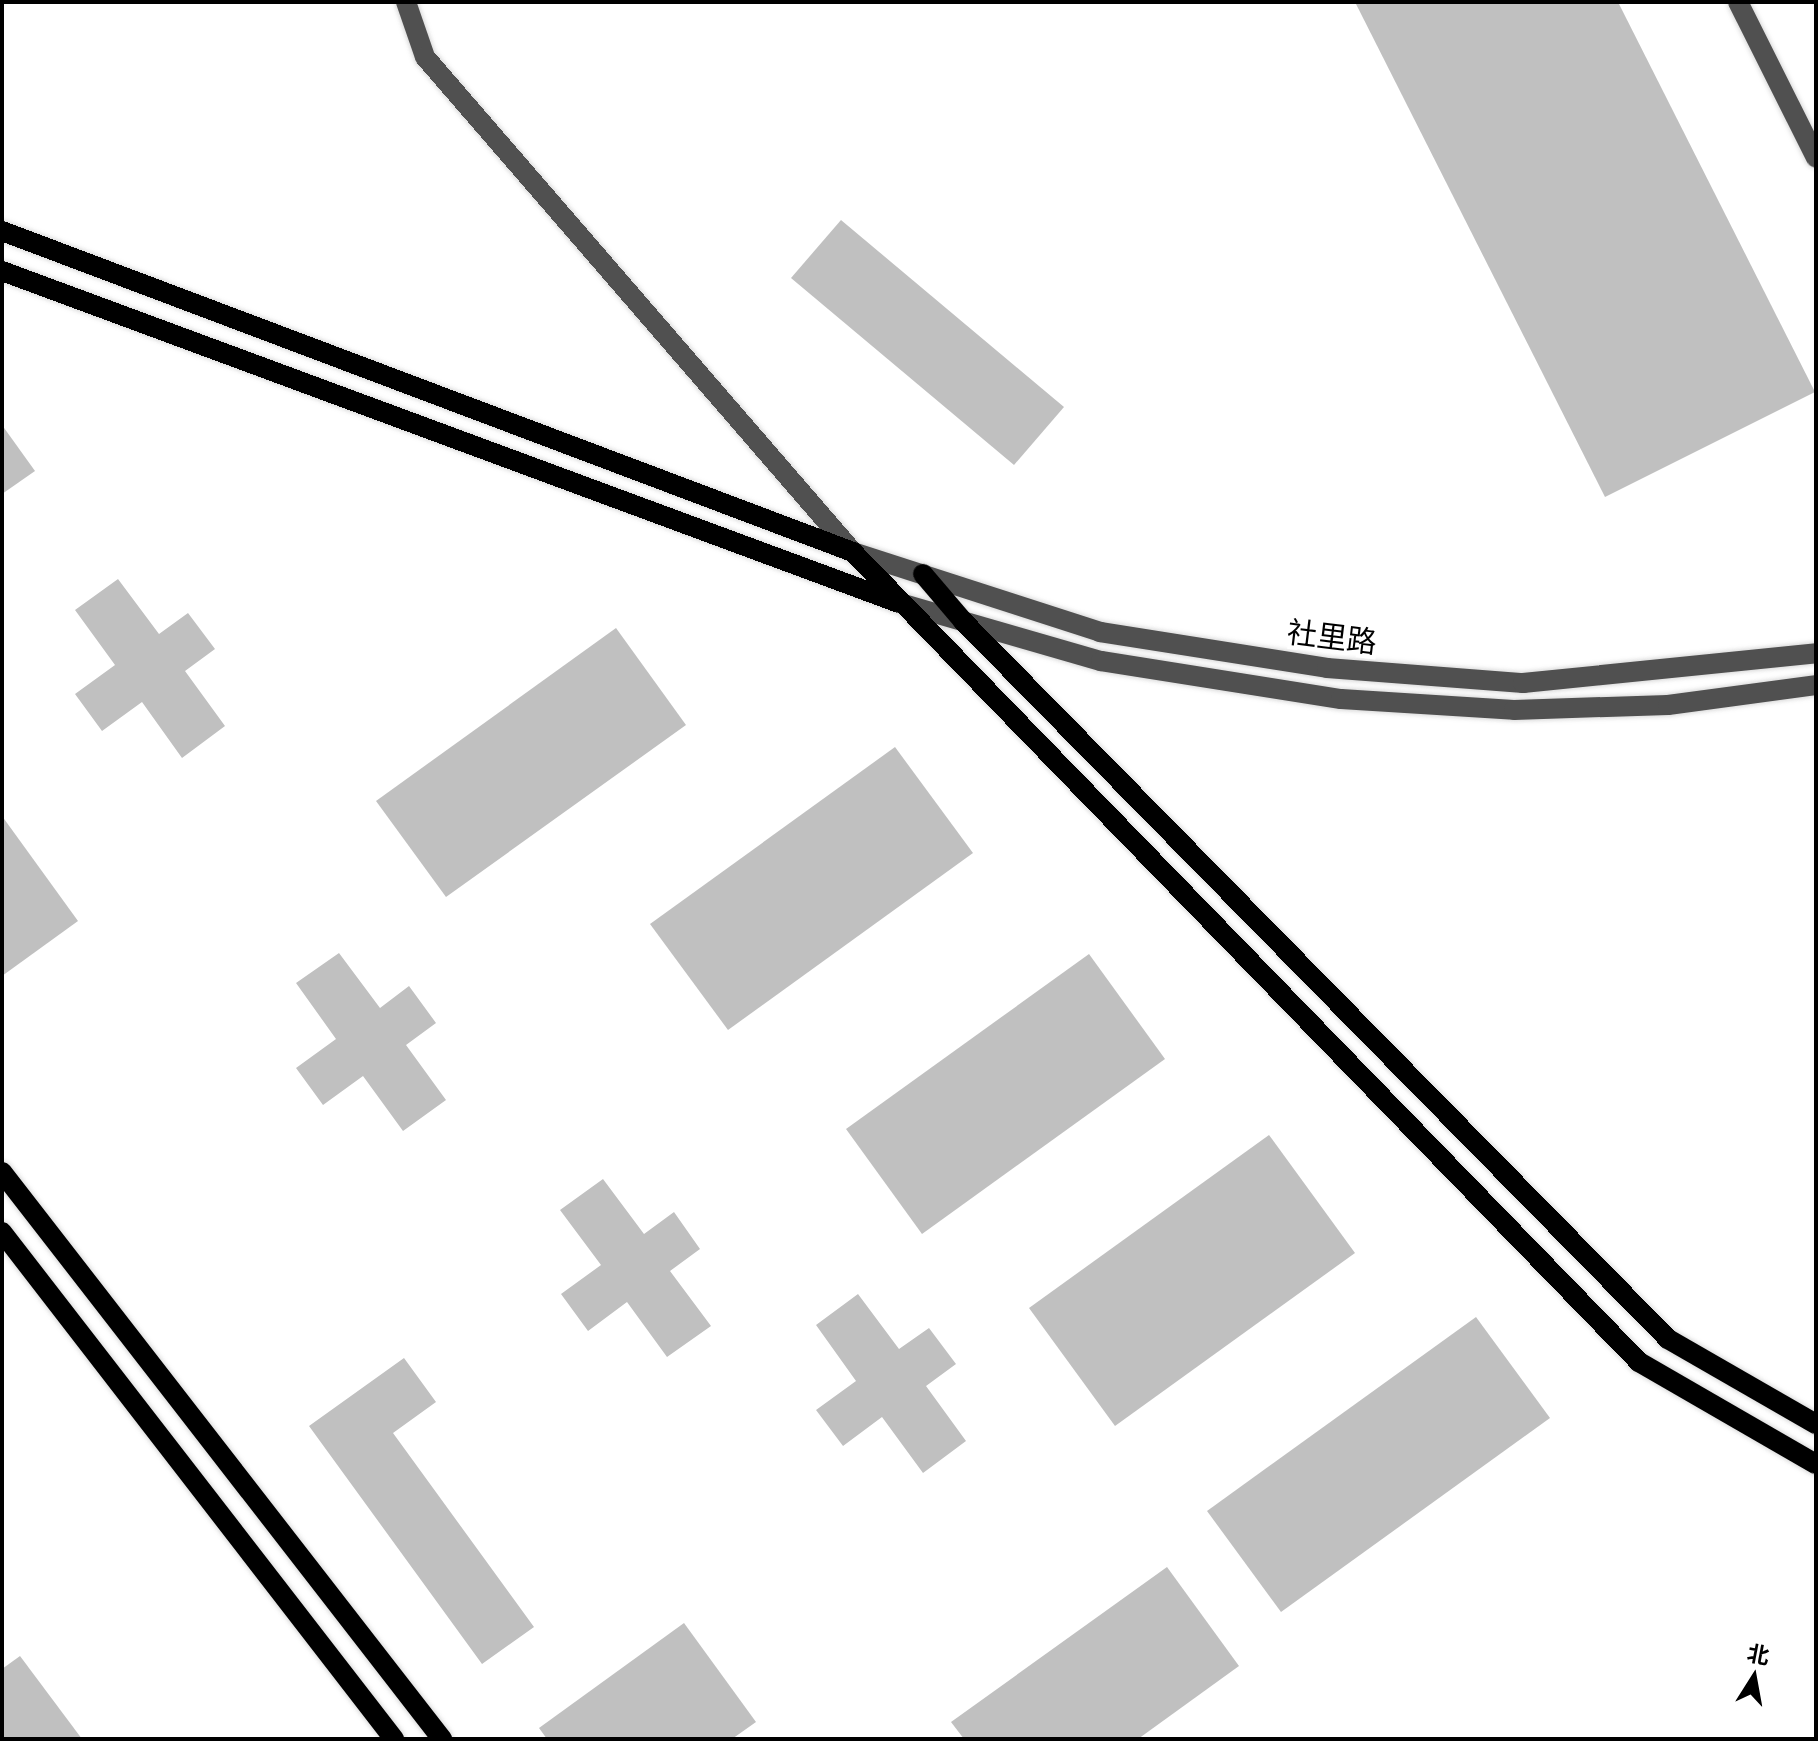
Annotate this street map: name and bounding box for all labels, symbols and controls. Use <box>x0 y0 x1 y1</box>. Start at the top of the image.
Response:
street label: 社里路 <box>1285 613 1379 659</box>
north arrow <box>1714 1637 1794 1717</box>
text: 北 <box>1745 1639 1772 1668</box>

